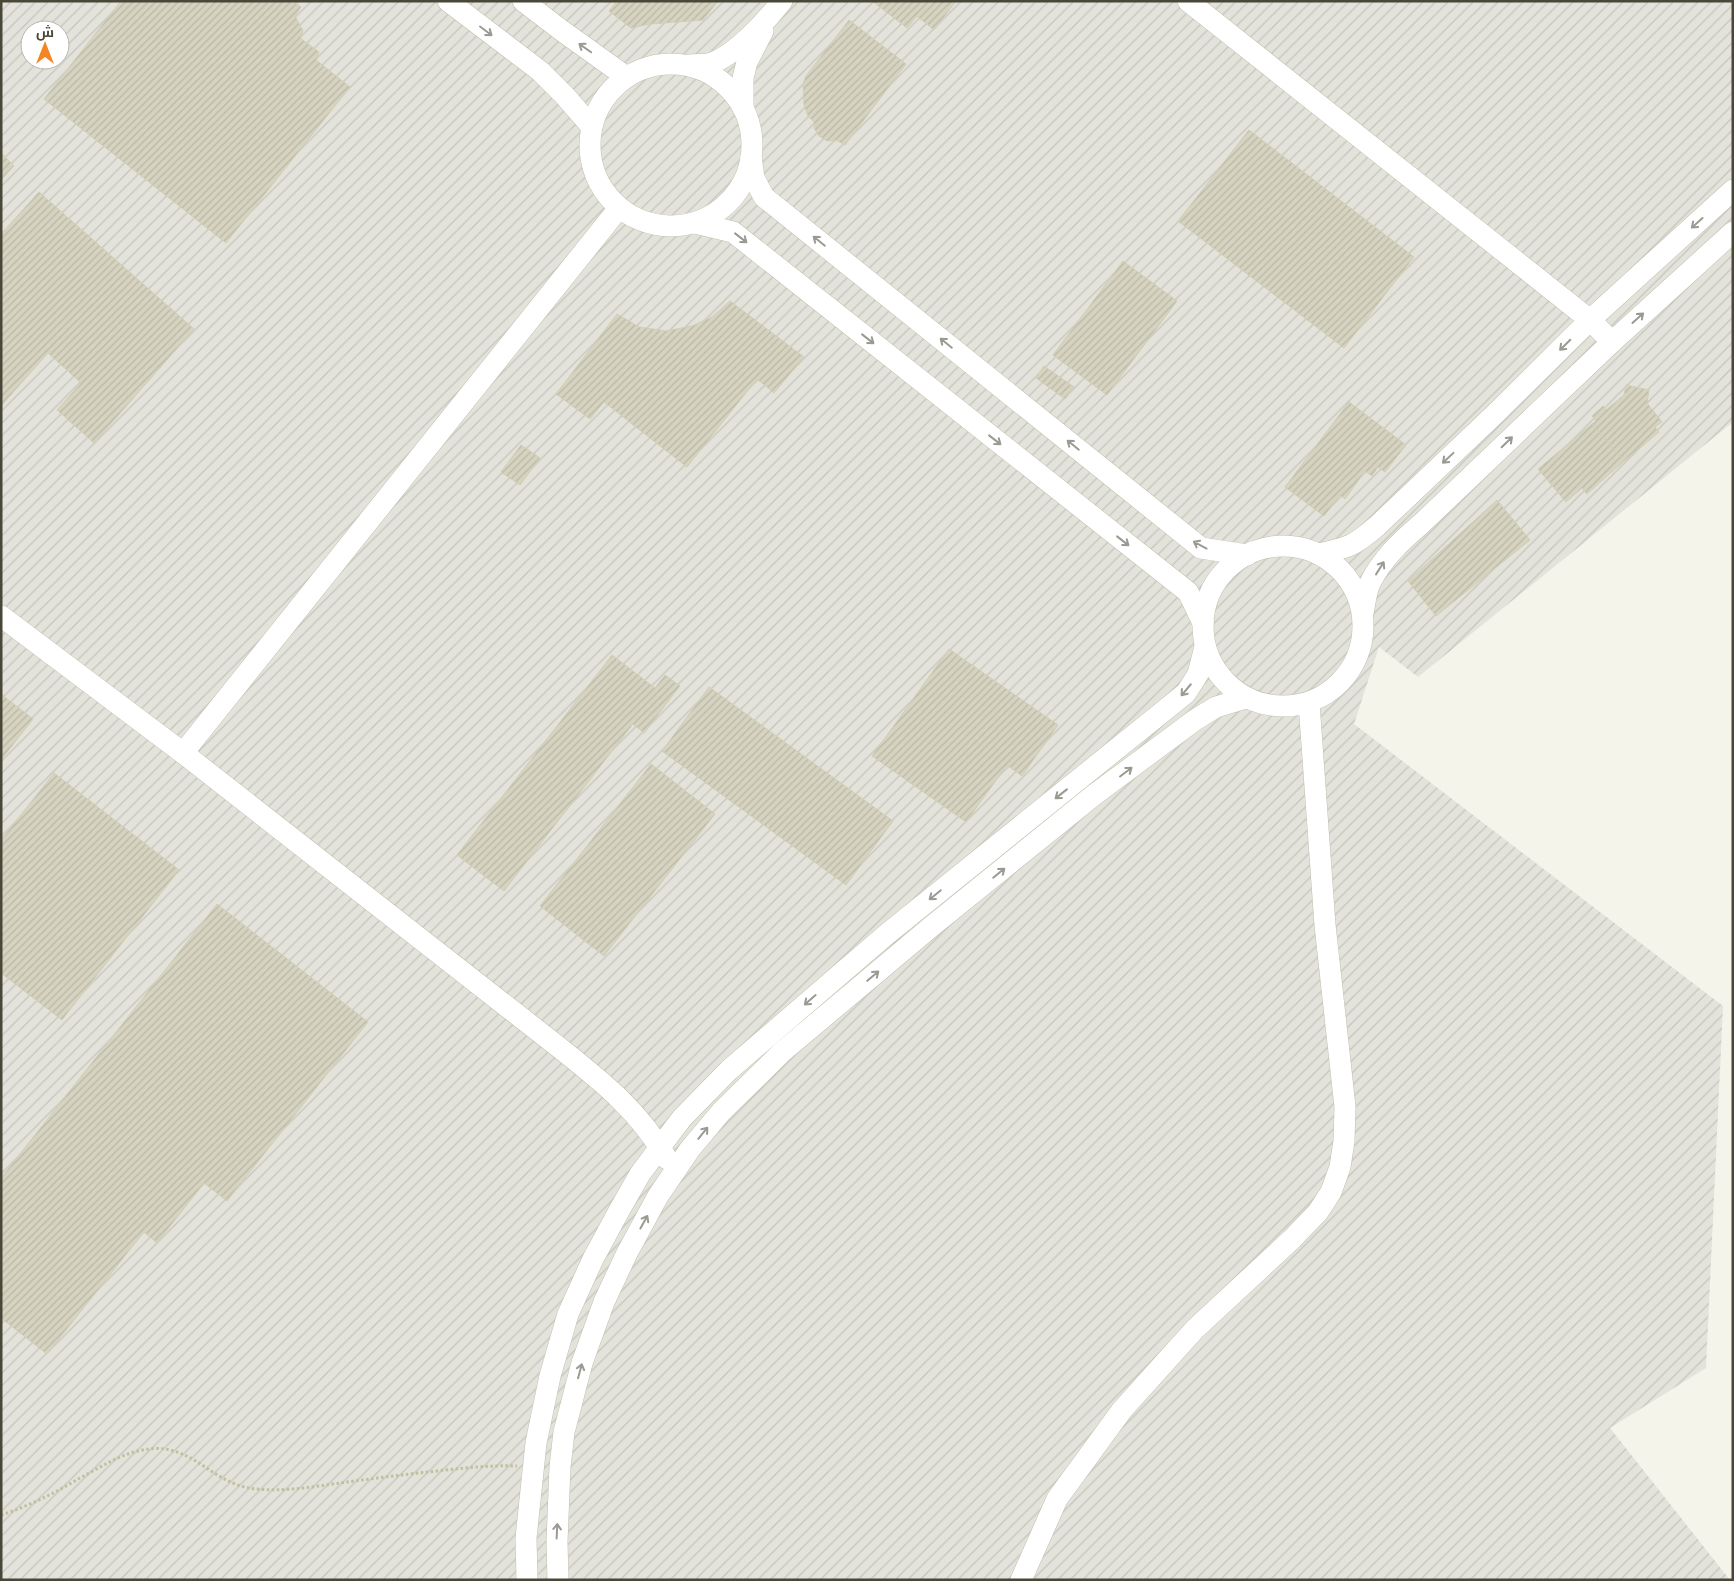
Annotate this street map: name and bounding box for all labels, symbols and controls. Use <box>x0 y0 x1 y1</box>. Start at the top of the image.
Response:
north arrow <box>20 20 70 70</box>
text: ش <box>36 24 54 41</box>
one-way arrow <box>479 26 493 36</box>
one-way arrow <box>579 43 593 53</box>
one-way arrow <box>1690 217 1703 229</box>
one-way arrow <box>734 233 747 244</box>
one-way arrow <box>813 236 826 247</box>
one-way arrow <box>1632 312 1645 324</box>
one-way arrow <box>861 334 874 345</box>
one-way arrow <box>939 338 953 348</box>
one-way arrow <box>1558 339 1571 351</box>
one-way arrow <box>989 434 1002 445</box>
one-way arrow <box>1501 436 1514 448</box>
one-way arrow <box>1066 439 1079 450</box>
one-way arrow <box>1442 452 1454 464</box>
one-way arrow <box>1116 535 1129 546</box>
one-way arrow <box>1193 540 1208 550</box>
one-way arrow <box>1375 561 1385 575</box>
one-way arrow <box>1181 684 1192 697</box>
one-way arrow <box>1119 766 1132 777</box>
one-way arrow <box>1055 788 1068 799</box>
one-way arrow <box>992 868 1005 879</box>
one-way arrow <box>928 890 941 901</box>
one-way arrow <box>867 970 880 981</box>
one-way arrow <box>804 994 817 1006</box>
one-way arrow <box>698 1127 709 1140</box>
one-way arrow <box>639 1214 649 1229</box>
one-way arrow <box>576 1363 585 1379</box>
one-way arrow <box>553 1523 562 1539</box>

